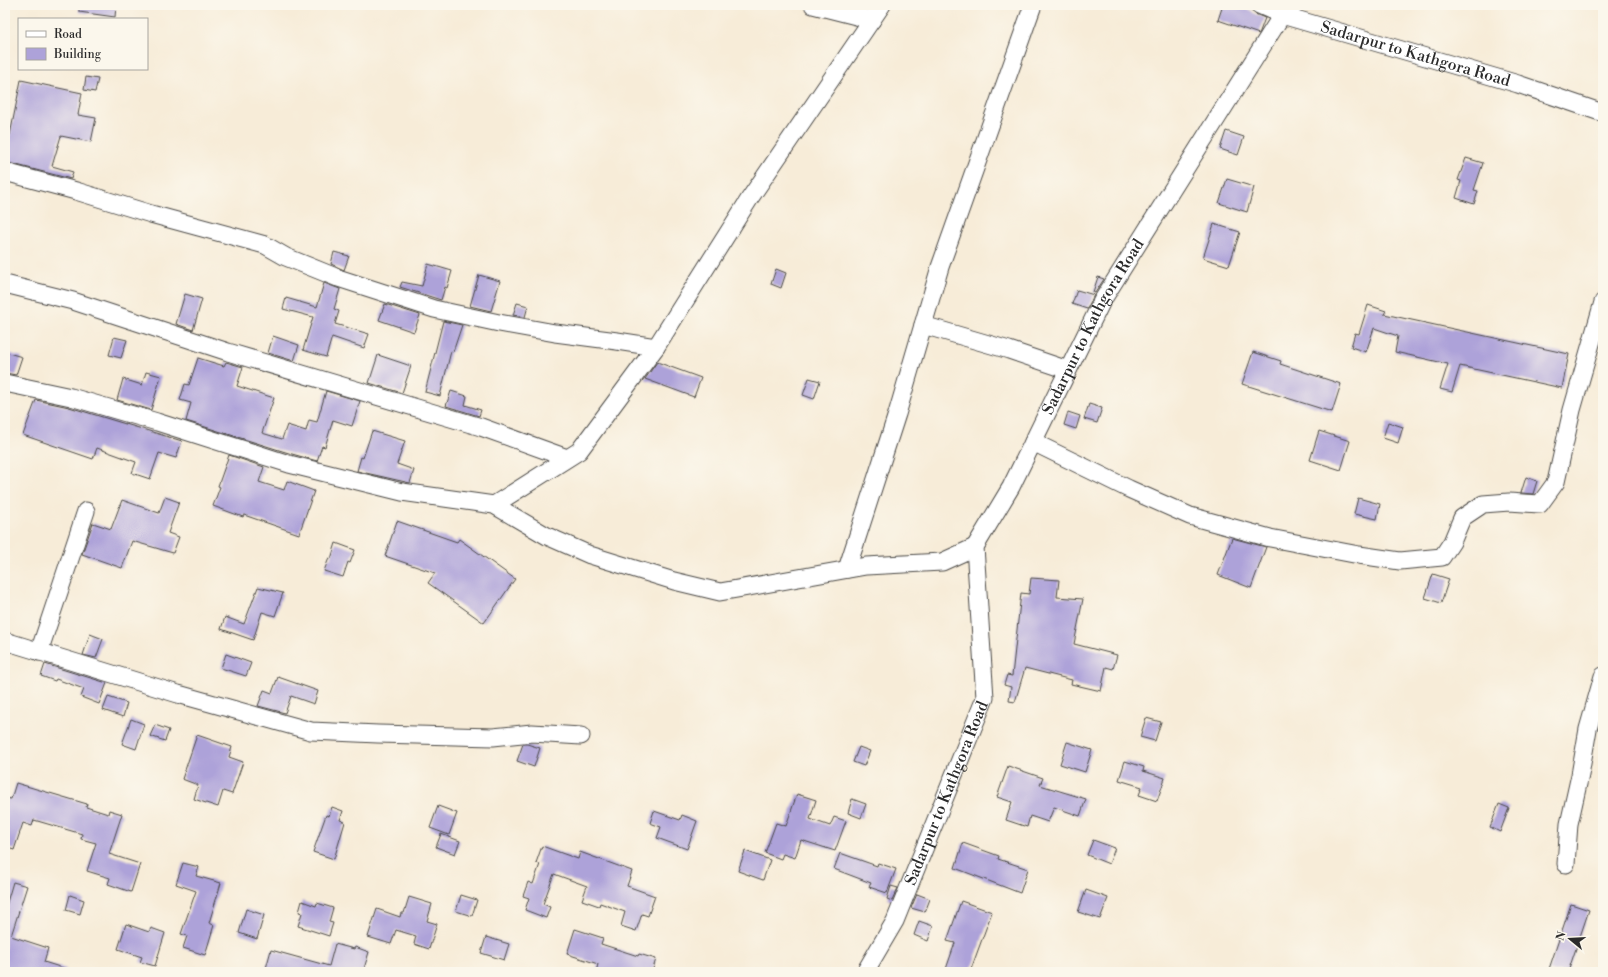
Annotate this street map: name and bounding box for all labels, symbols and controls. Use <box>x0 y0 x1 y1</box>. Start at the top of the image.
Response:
street label: Sadarpur to Kathgora Road <box>1318 17 1513 91</box>
legend <box>18 18 148 70</box>
text: Road <box>54 27 82 42</box>
text: Building <box>53 47 102 62</box>
street label: Sadarpur to Kathgora Road <box>1038 235 1148 418</box>
street label: Sadarpur to Kathgora Road <box>900 698 993 888</box>
north arrow <box>1550 919 1590 959</box>
text: N <box>1553 930 1570 943</box>

